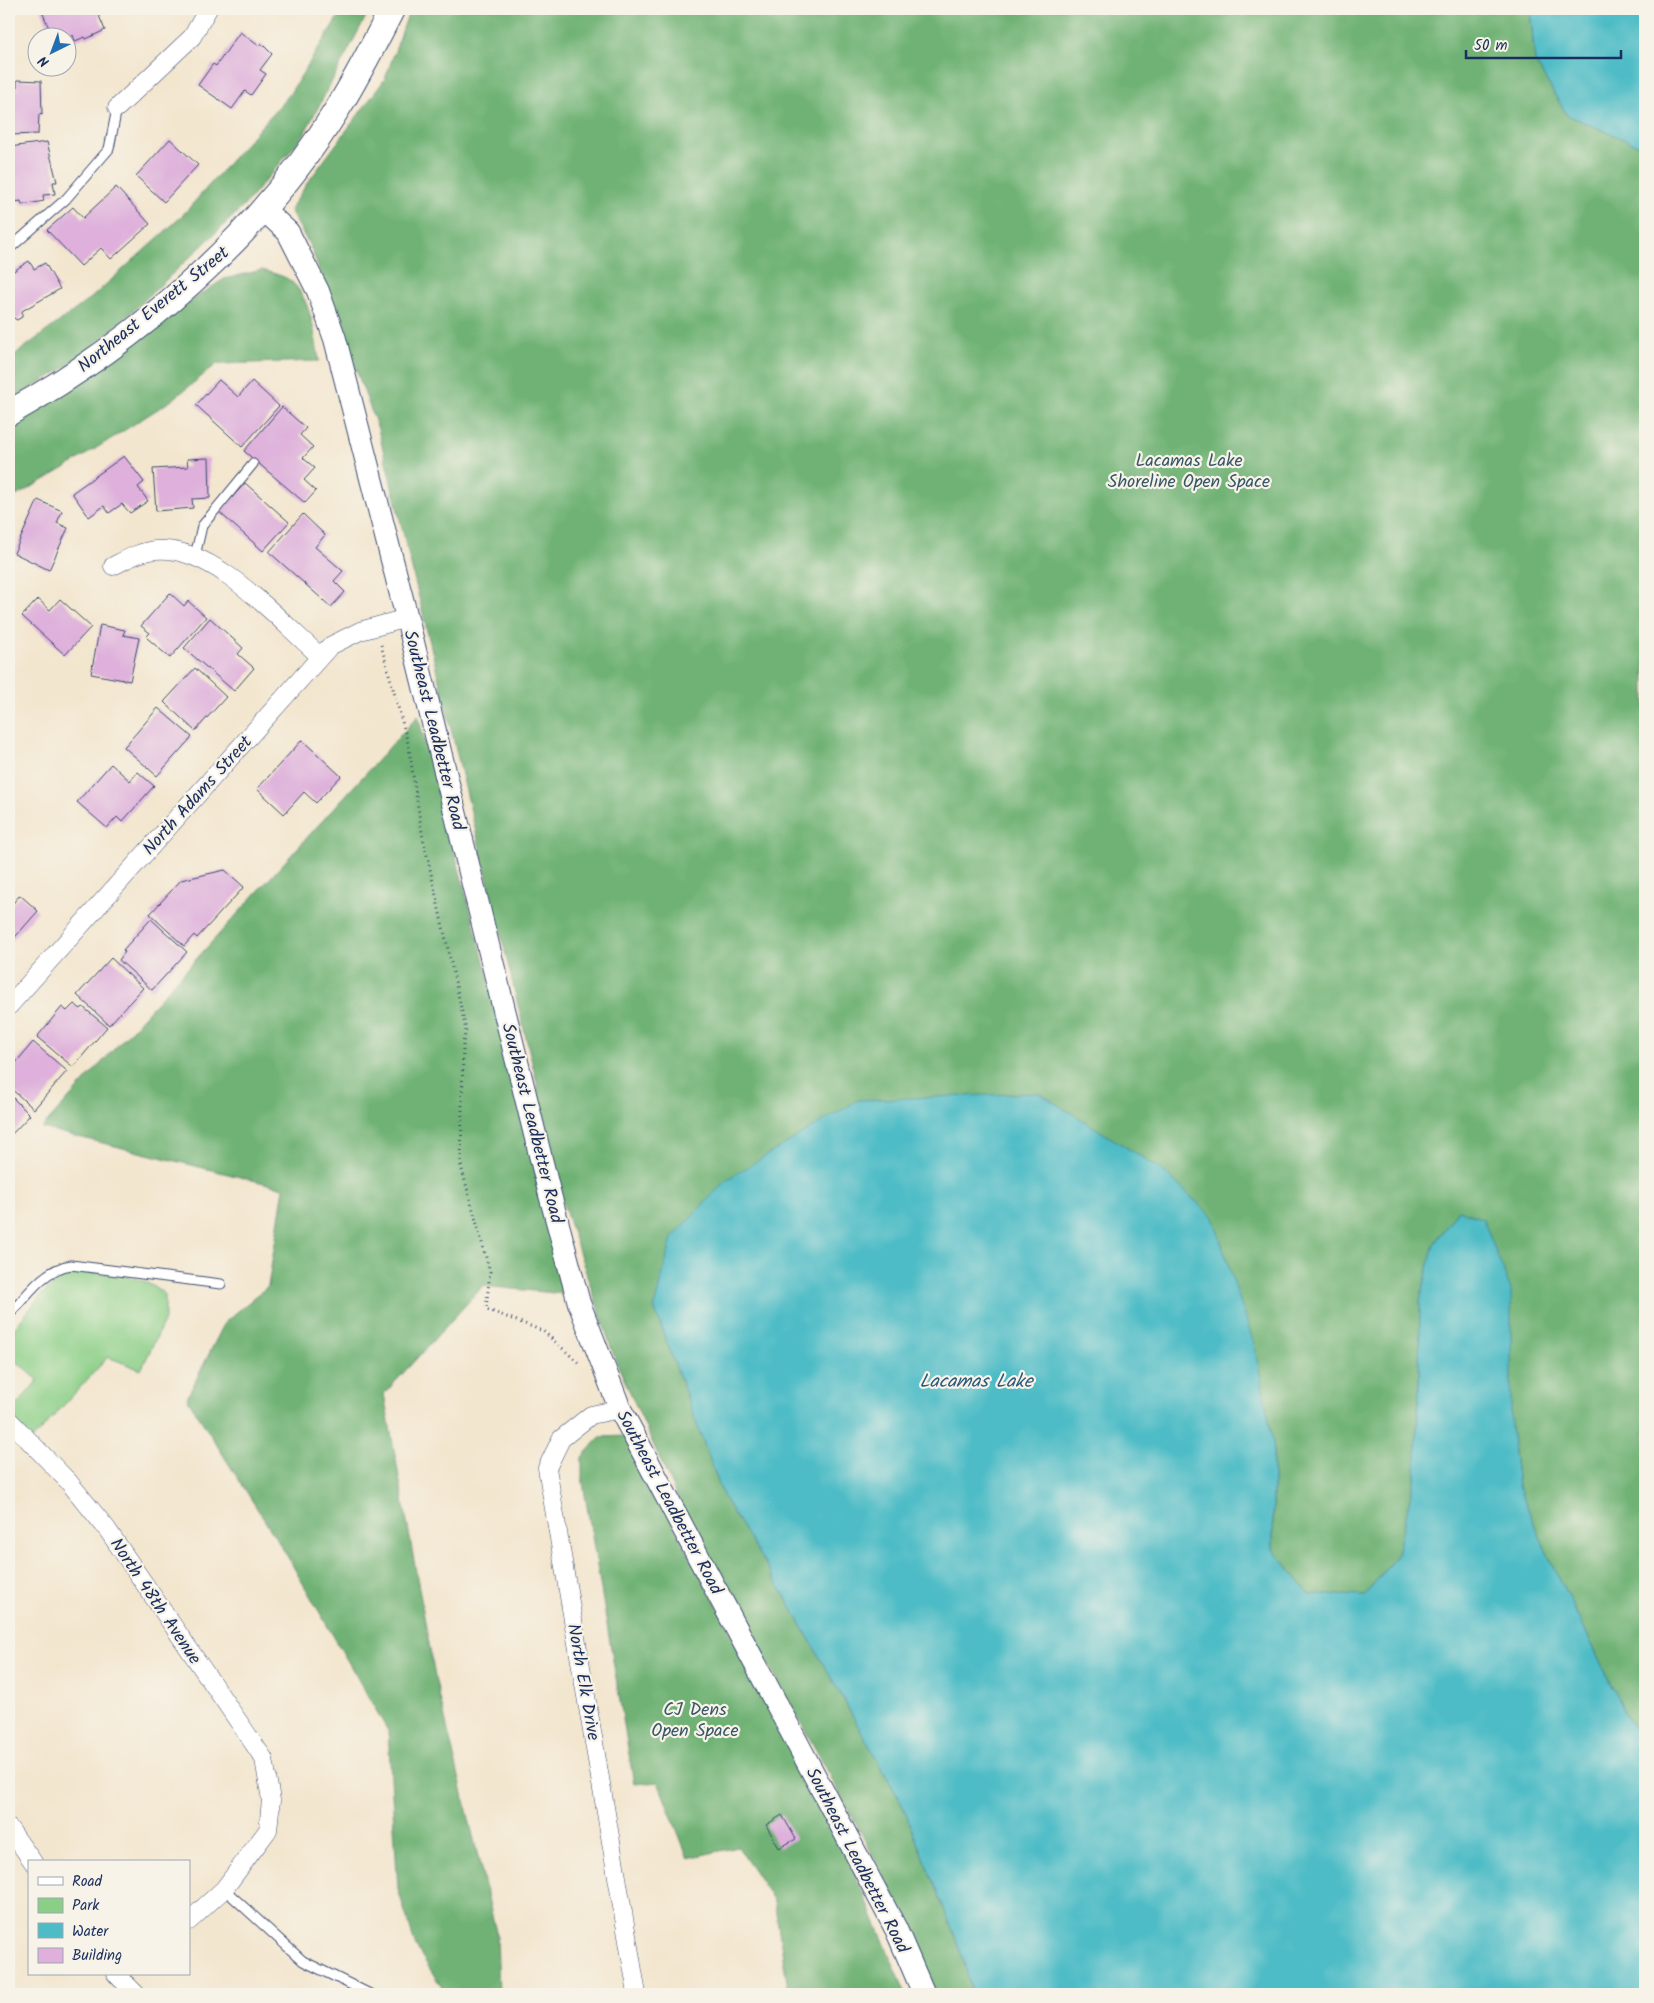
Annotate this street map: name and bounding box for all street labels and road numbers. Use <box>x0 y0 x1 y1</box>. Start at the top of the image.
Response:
street label: Northeast Everett Street <box>72 239 237 381</box>
street label: Southeast Leadbetter Road <box>395 627 473 835</box>
street label: North Adams Street <box>136 729 261 863</box>
street label: Southeast Leadbetter Road <box>493 1020 571 1228</box>
street label: Southeast Leadbetter Road <box>608 1405 730 1601</box>
street label: North 48th Avenue <box>101 1532 208 1671</box>
street label: North Elk Drive <box>558 1622 607 1743</box>
street label: Southeast Leadbetter Road <box>797 1763 917 1960</box>

